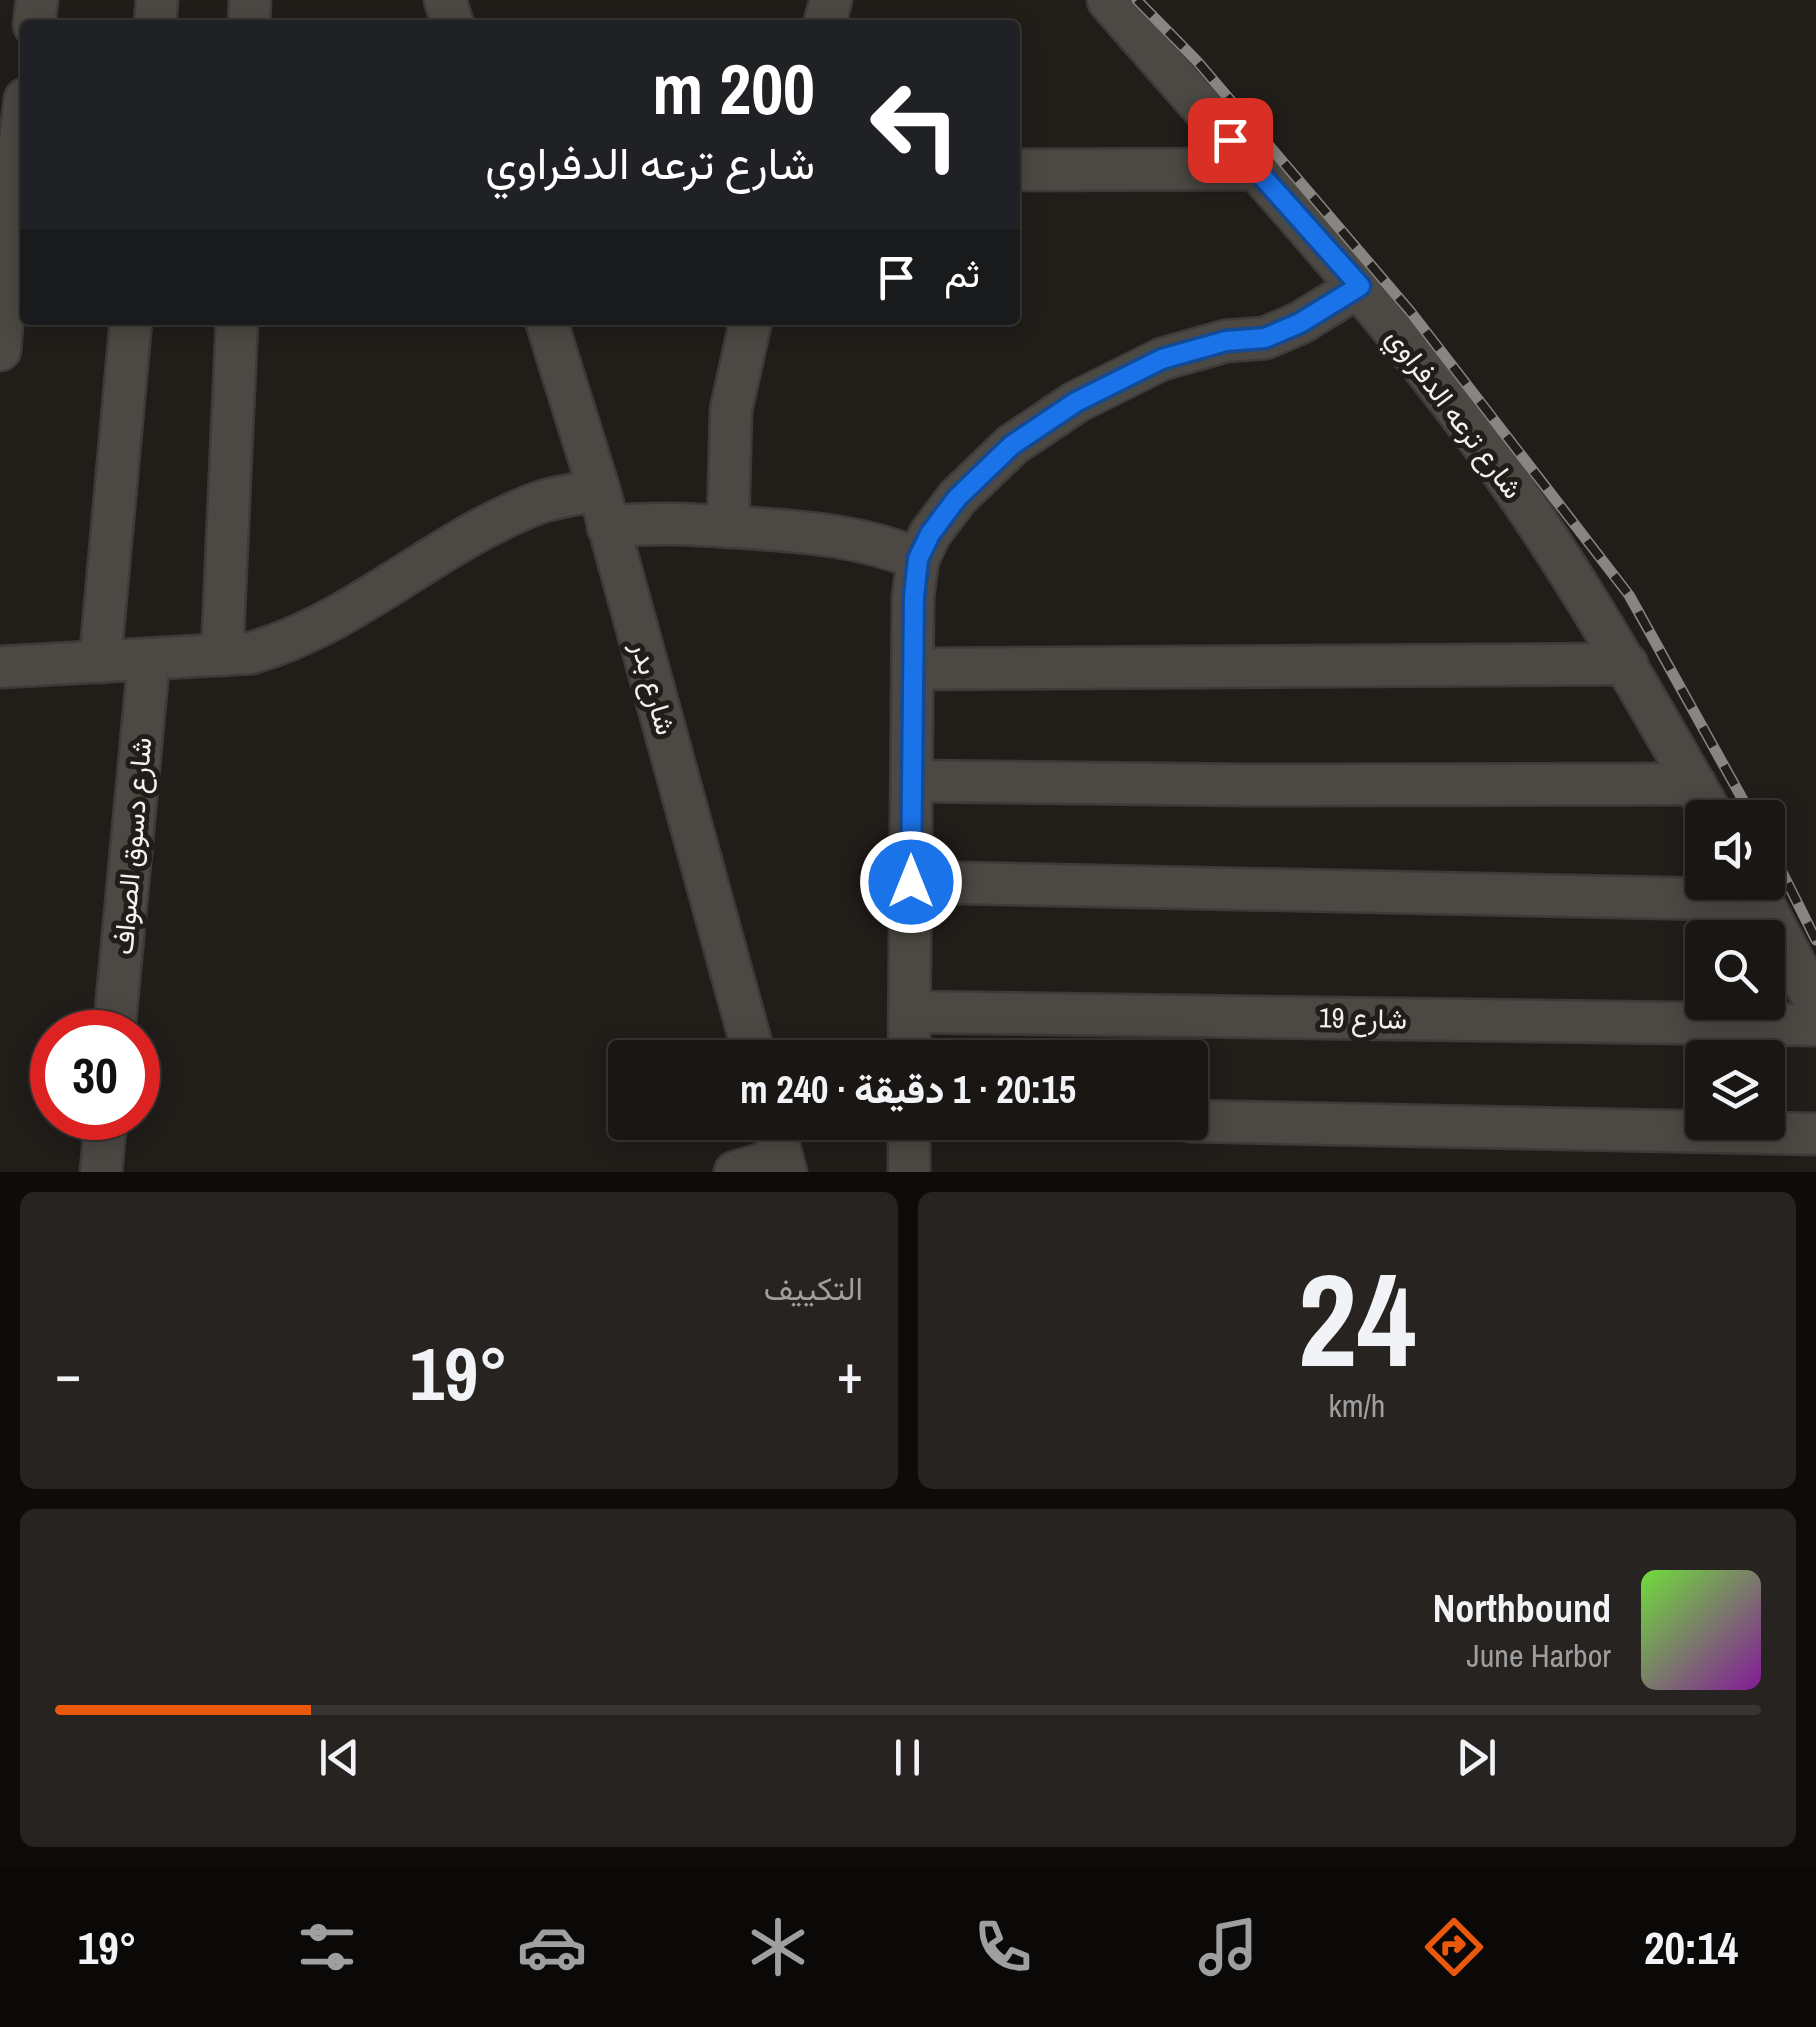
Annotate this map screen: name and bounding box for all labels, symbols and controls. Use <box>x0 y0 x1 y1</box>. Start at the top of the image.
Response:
text: 200 m <box>652 42 815 136</box>
icon: left <box>850 60 980 190</box>
pin <box>1188 98 1273 183</box>
icon: arrive <box>1203 113 1258 168</box>
text: شارع ترعه الدفراوي <box>485 132 815 193</box>
text: ثم <box>944 248 980 299</box>
icon: arrive <box>869 250 924 305</box>
street label: شارع ترعه الدفراوي <box>1375 320 1532 509</box>
street label: شارع بدر <box>622 636 685 739</box>
street label: شارع دسوق الصواف <box>104 736 160 956</box>
map controls <box>1685 800 1785 1140</box>
button: sound <box>1685 800 1785 900</box>
position arrow <box>859 830 963 934</box>
button: search <box>1685 920 1785 1020</box>
street label: شارع 19 <box>1319 998 1407 1038</box>
speed limit sign: 30 <box>30 1010 160 1140</box>
button: layers <box>1685 1040 1785 1140</box>
text: 20:15 · 1 دقيقة · 240 m <box>740 1064 1076 1115</box>
text: 24 <box>1298 1231 1416 1407</box>
text: التكييف <box>764 1267 863 1310</box>
text: 19° <box>410 1322 508 1423</box>
text: − <box>55 1336 81 1410</box>
text: + <box>837 1336 863 1410</box>
text: km/h <box>1329 1384 1385 1427</box>
text: Northbound <box>1433 1583 1611 1634</box>
text: June Harbor <box>1467 1634 1611 1677</box>
icon: previous <box>312 1730 367 1785</box>
icon: pause <box>880 1730 935 1785</box>
icon: next <box>1449 1730 1504 1785</box>
icon: filters <box>292 1912 362 1982</box>
icon: car <box>517 1912 587 1982</box>
icon: climate <box>743 1912 813 1982</box>
icon: phone <box>968 1912 1038 1982</box>
icon: music <box>1193 1912 1263 1982</box>
icon: directions <box>1419 1912 1489 1982</box>
text: 19° <box>78 1917 137 1978</box>
text: 20:14 <box>1644 1917 1738 1978</box>

